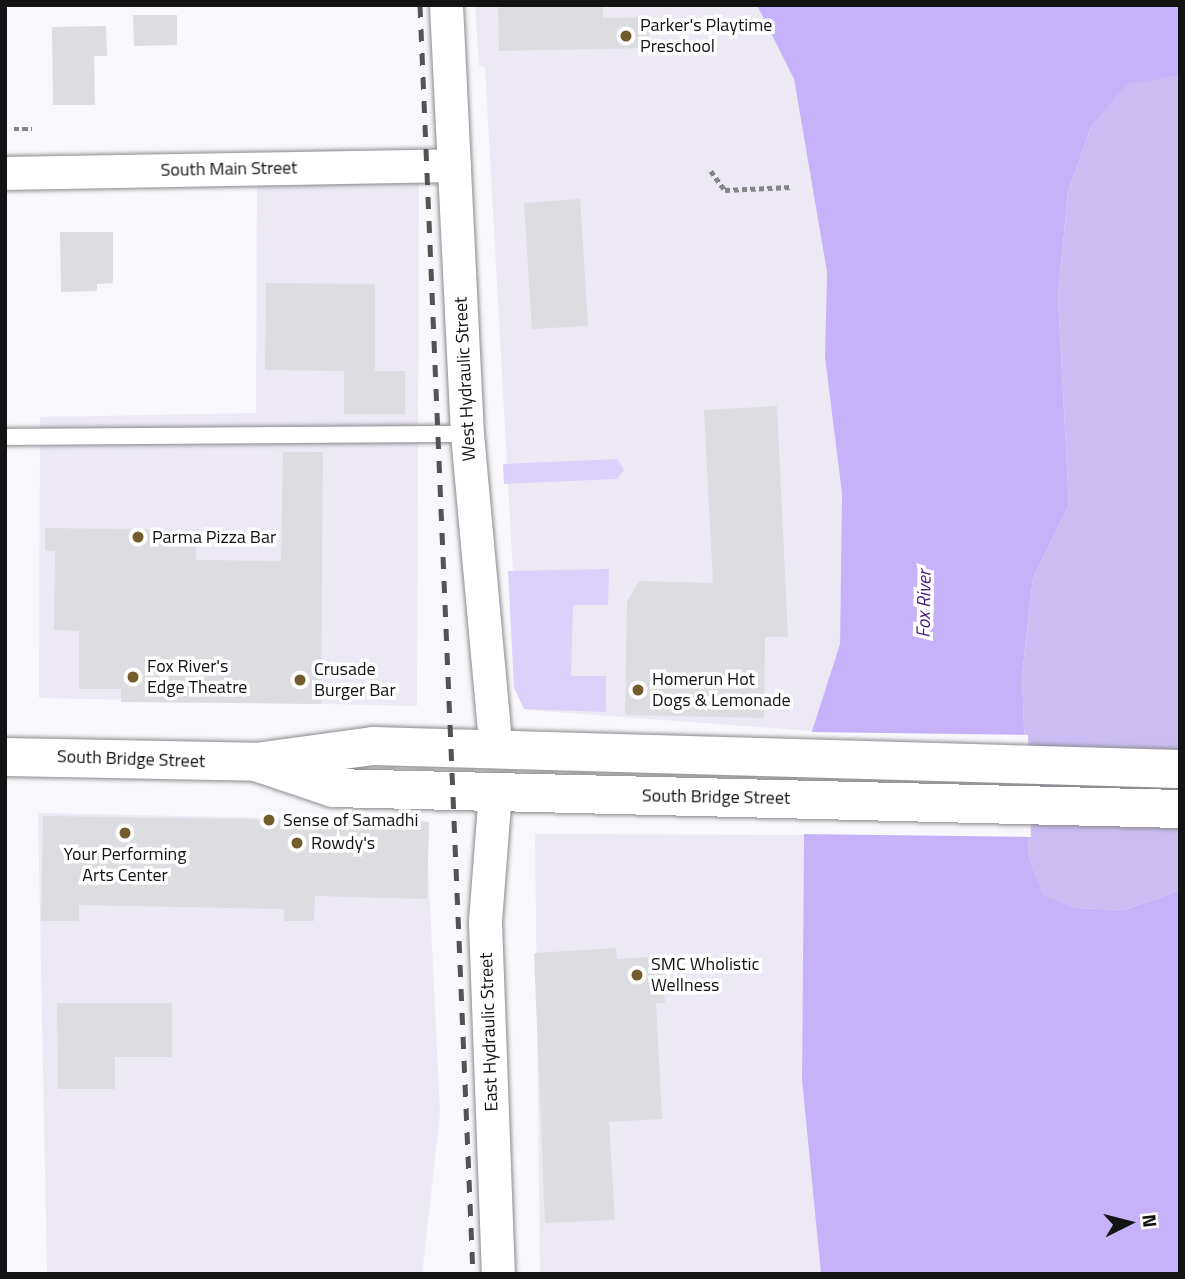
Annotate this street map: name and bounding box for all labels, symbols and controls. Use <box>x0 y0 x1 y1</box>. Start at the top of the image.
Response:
place label: Parker's Playtime Preschool <box>640 15 772 58</box>
marker: Parker's Playtime Preschool <box>618 28 634 44</box>
street label: South Main Street <box>160 157 298 181</box>
street label: West Hydraulic Street <box>450 296 480 462</box>
place label: Parma Pizza Bar <box>152 526 276 548</box>
marker: Parma Pizza Bar <box>130 529 146 545</box>
water label: Fox River <box>911 570 935 638</box>
place label: Fox River's Edge Theatre <box>147 656 247 698</box>
place label: Crusade Burger Bar <box>314 659 396 702</box>
marker: Fox River's Edge Theatre <box>125 669 141 685</box>
place label: Homerun Hot Dogs & Lemonade <box>652 669 791 712</box>
marker: Crusade Burger Bar <box>292 672 308 688</box>
marker: Homerun Hot Dogs & Lemonade <box>630 682 646 698</box>
street label: South Bridge Street <box>57 746 205 772</box>
street label: South Bridge Street <box>642 785 790 809</box>
place label: Sense of Samadhi <box>283 809 418 831</box>
marker: Sense of Samadhi <box>261 812 277 828</box>
marker: Your Performing Arts Center <box>117 825 133 841</box>
place label: Rowdy's <box>311 832 375 854</box>
marker: Rowdy's <box>289 835 305 851</box>
place label: Your Performing Arts Center <box>63 844 187 886</box>
street label: East Hydraulic Street <box>475 952 503 1112</box>
place label: SMC Wholistic Wellness <box>651 954 759 996</box>
marker: SMC Wholistic Wellness <box>629 967 645 983</box>
north arrow <box>1094 1188 1164 1258</box>
text: N <box>1135 1213 1165 1229</box>

